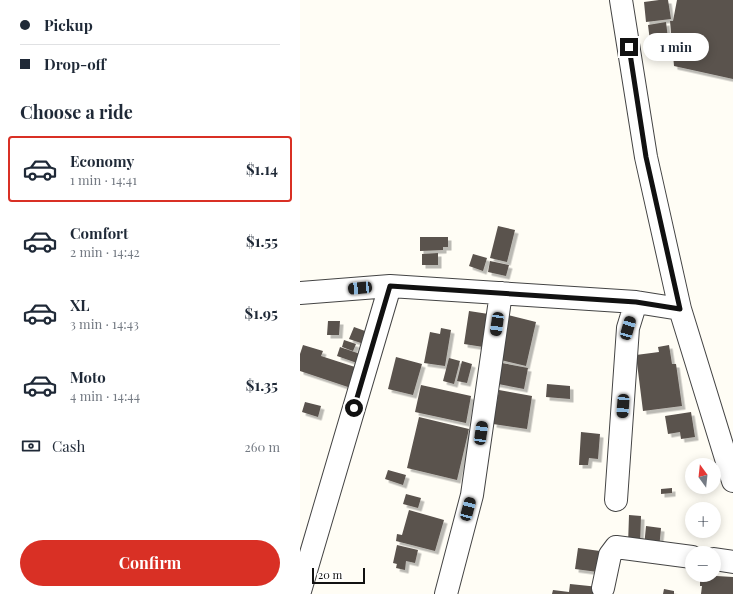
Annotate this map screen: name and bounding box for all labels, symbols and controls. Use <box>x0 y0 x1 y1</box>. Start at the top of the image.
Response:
text: Pickup <box>44 15 93 35</box>
callout: 1 min <box>643 33 709 61</box>
route end <box>620 38 638 56</box>
text: 1 min <box>660 38 692 55</box>
text: Drop-off <box>44 54 106 74</box>
text: Choose a ride <box>20 100 133 124</box>
icon: car <box>22 151 58 187</box>
text: Economy <box>70 151 134 171</box>
text: $1.14 <box>246 159 278 179</box>
text: 1 min · 14:41 <box>70 171 137 188</box>
icon: car <box>22 223 58 259</box>
text: Comfort <box>70 223 128 243</box>
text: $1.55 <box>246 231 278 251</box>
text: 2 min · 14:42 <box>70 243 140 260</box>
car <box>348 281 372 295</box>
icon: car <box>22 295 58 331</box>
text: XL <box>70 295 90 315</box>
text: $1.95 <box>245 303 278 323</box>
car <box>489 311 505 337</box>
text: 3 min · 14:43 <box>70 315 139 332</box>
car <box>619 315 637 341</box>
icon: car <box>22 367 58 403</box>
text: Moto <box>70 367 106 387</box>
text: $1.35 <box>246 375 278 395</box>
text: 4 min · 14:44 <box>70 387 140 404</box>
car <box>616 394 630 418</box>
route start <box>345 399 363 417</box>
car <box>473 420 489 446</box>
icon: cash <box>20 435 42 457</box>
text: Cash <box>52 436 85 456</box>
text: 260 m <box>244 438 280 455</box>
north arrow <box>685 458 721 494</box>
map controls <box>685 458 721 582</box>
car <box>459 496 477 522</box>
button: + <box>685 502 721 538</box>
button: Confirm <box>20 540 280 586</box>
button: − <box>685 546 721 582</box>
scale bar <box>312 566 365 585</box>
text: 20 m <box>318 567 342 582</box>

